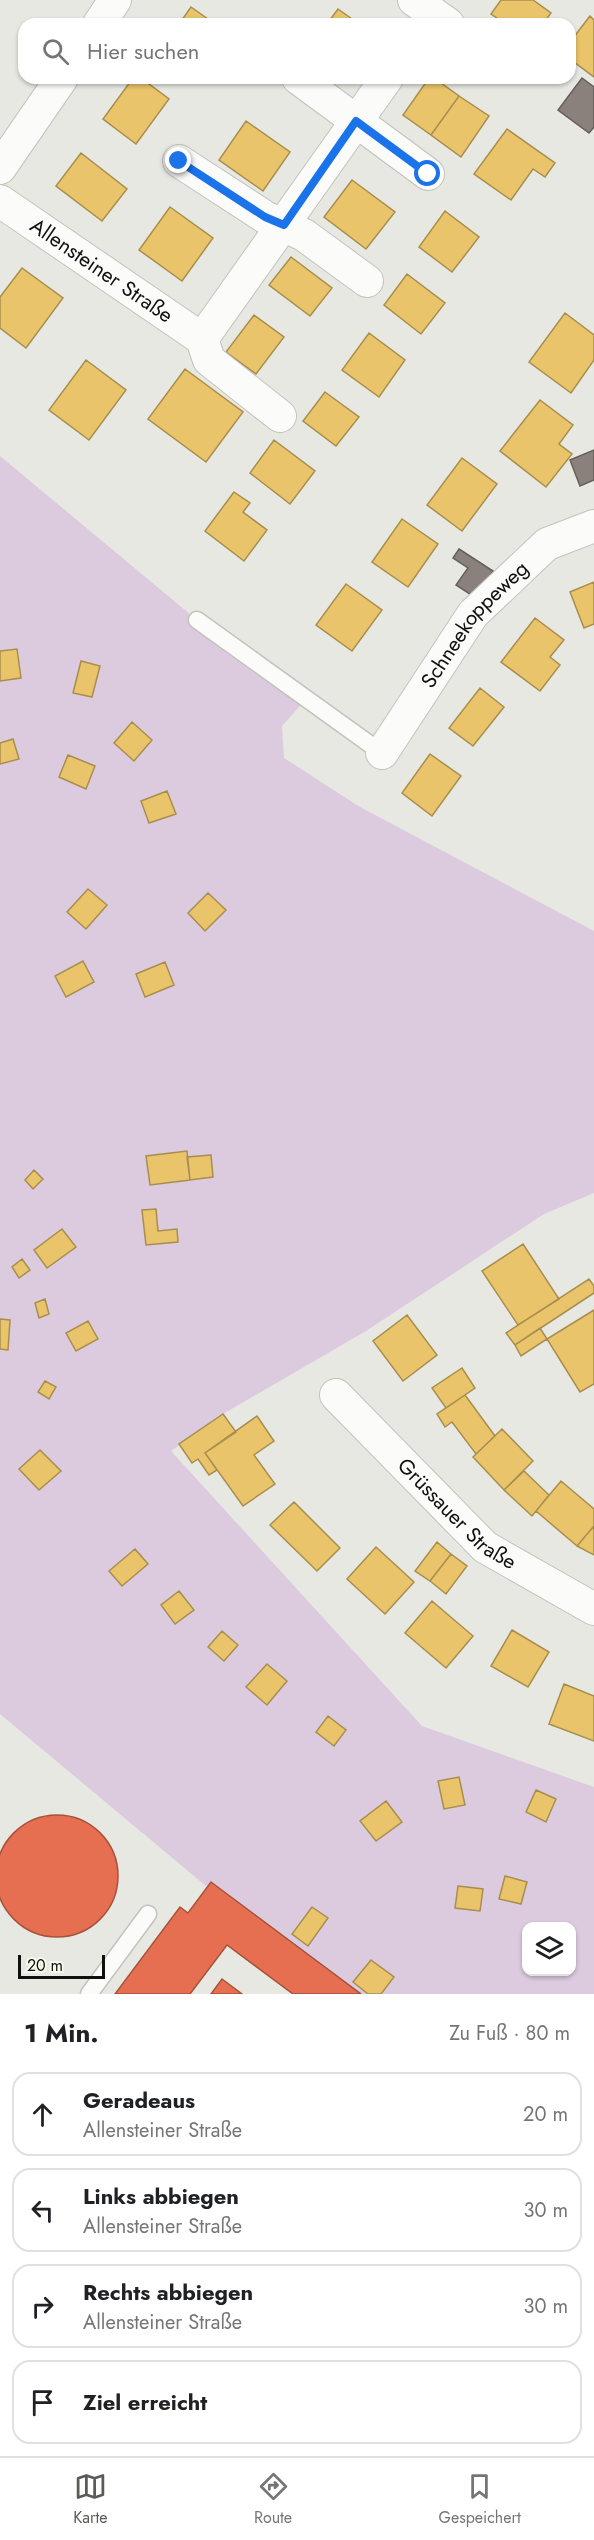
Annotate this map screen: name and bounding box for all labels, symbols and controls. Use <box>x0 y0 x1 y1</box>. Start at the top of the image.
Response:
search box <box>18 18 576 84</box>
icon: search <box>39 35 72 68</box>
text: Hier suchen <box>87 35 199 67</box>
route end <box>165 147 191 173</box>
route start <box>414 160 440 186</box>
street label: Allensteiner Straße <box>24 211 179 330</box>
street label: Schneekoppeweg <box>414 554 535 694</box>
street label: Grüssauer Straße <box>391 1451 522 1577</box>
map controls <box>522 1922 576 1976</box>
button: layers <box>522 1922 576 1976</box>
scale bar <box>18 1952 105 1980</box>
text: 20 m <box>27 1954 63 1977</box>
text: 1 Min. <box>24 2014 99 2052</box>
text: Zu Fuß · 80 m <box>449 2019 570 2048</box>
text: Geradeaus <box>83 2084 195 2116</box>
icon: ahead <box>26 2098 59 2131</box>
text: 20 m <box>523 2100 568 2129</box>
text: Allensteiner Straße <box>83 2116 242 2145</box>
text: Links abbiegen <box>83 2180 239 2212</box>
icon: left <box>26 2194 59 2227</box>
text: 30 m <box>523 2196 568 2225</box>
text: Allensteiner Straße <box>83 2212 242 2241</box>
text: Rechts abbiegen <box>83 2276 253 2308</box>
icon: right <box>26 2290 59 2323</box>
text: 30 m <box>523 2292 568 2321</box>
text: Allensteiner Straße <box>83 2308 242 2337</box>
icon: arrive <box>26 2386 59 2419</box>
text: Ziel erreicht <box>83 2386 207 2418</box>
tab: Karte <box>73 2470 108 2529</box>
tab: Route <box>254 2470 292 2529</box>
tab: Gespeichert <box>439 2470 521 2529</box>

